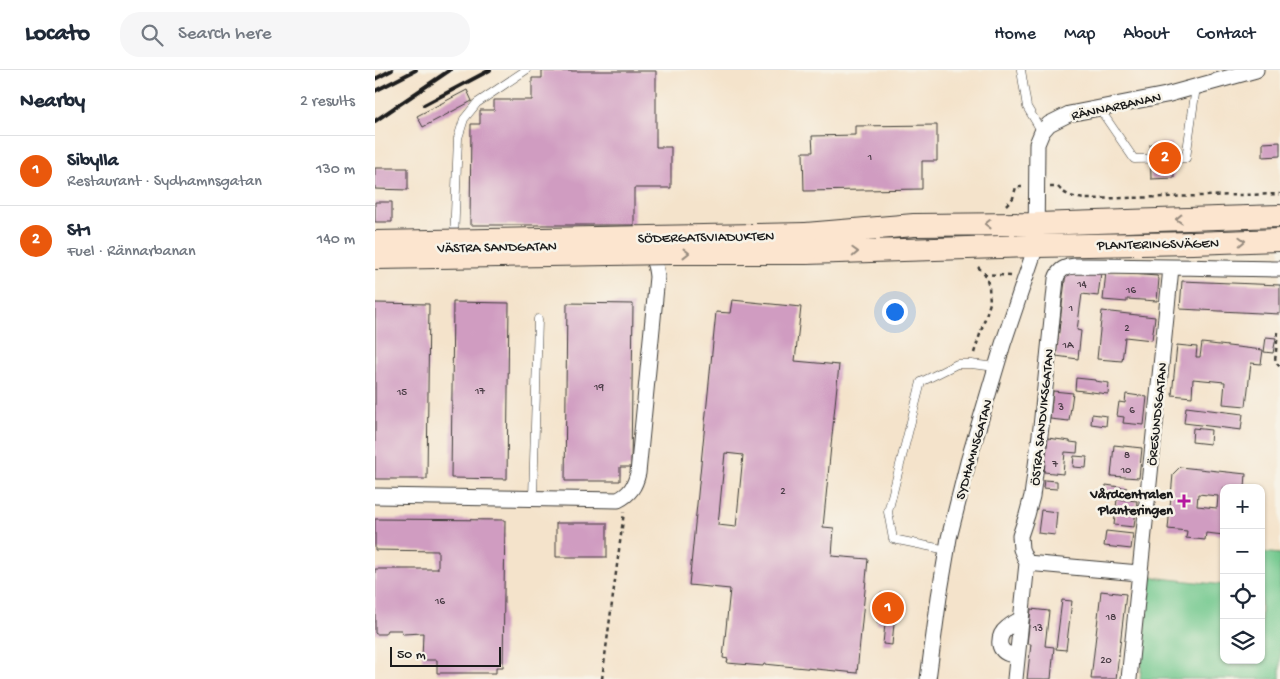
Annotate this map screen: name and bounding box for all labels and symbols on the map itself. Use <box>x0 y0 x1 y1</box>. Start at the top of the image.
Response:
street label: RÄNNARBANAN <box>1070 90 1163 125</box>
pin: 2 <box>1149 139 1181 177</box>
house number: 1 <box>867 152 872 164</box>
one-way arrow <box>1175 214 1182 224</box>
one-way arrow <box>984 219 992 229</box>
street label: SÖDERGATSVIADUKTEN <box>638 229 775 248</box>
street label: PLANTERINGSVÄGEN <box>1096 236 1219 255</box>
one-way arrow <box>1238 236 1246 247</box>
street label: VÄSTRA SANDGATAN <box>436 239 557 258</box>
one-way arrow <box>852 247 859 257</box>
one-way arrow <box>682 248 690 258</box>
house number: 14 <box>1076 279 1088 291</box>
house number: 16 <box>1125 285 1136 297</box>
your location <box>882 299 908 325</box>
house number: 1 <box>1068 303 1073 315</box>
house number: 2 <box>1124 323 1130 335</box>
house number: 1A <box>1062 340 1074 352</box>
street label: ÖSTRA SANDVIKSGATAN <box>1028 348 1059 487</box>
street label: ÖRESUNDSGATAN <box>1145 362 1172 467</box>
house number: 19 <box>593 382 604 394</box>
house number: 17 <box>474 386 485 398</box>
house number: 15 <box>396 387 407 399</box>
street label: SYDHAMNSGATAN <box>953 398 998 502</box>
house number: 3 <box>1057 402 1064 414</box>
house number: 6 <box>1129 405 1135 417</box>
house number: 8 <box>1124 450 1130 462</box>
house number: 7 <box>1051 459 1058 471</box>
house number: 10 <box>1120 465 1131 477</box>
house number: 2 <box>780 486 786 498</box>
place label: Vårdcentralen Planteringen <box>1089 487 1173 520</box>
marker: Vårdcentralen Planteringen <box>1177 494 1191 508</box>
pin: 1 <box>872 589 904 627</box>
house number: 16 <box>434 596 445 608</box>
house number: 18 <box>1105 612 1116 624</box>
house number: 13 <box>1032 623 1043 635</box>
scale bar <box>390 644 501 667</box>
house number: 20 <box>1100 655 1112 667</box>

